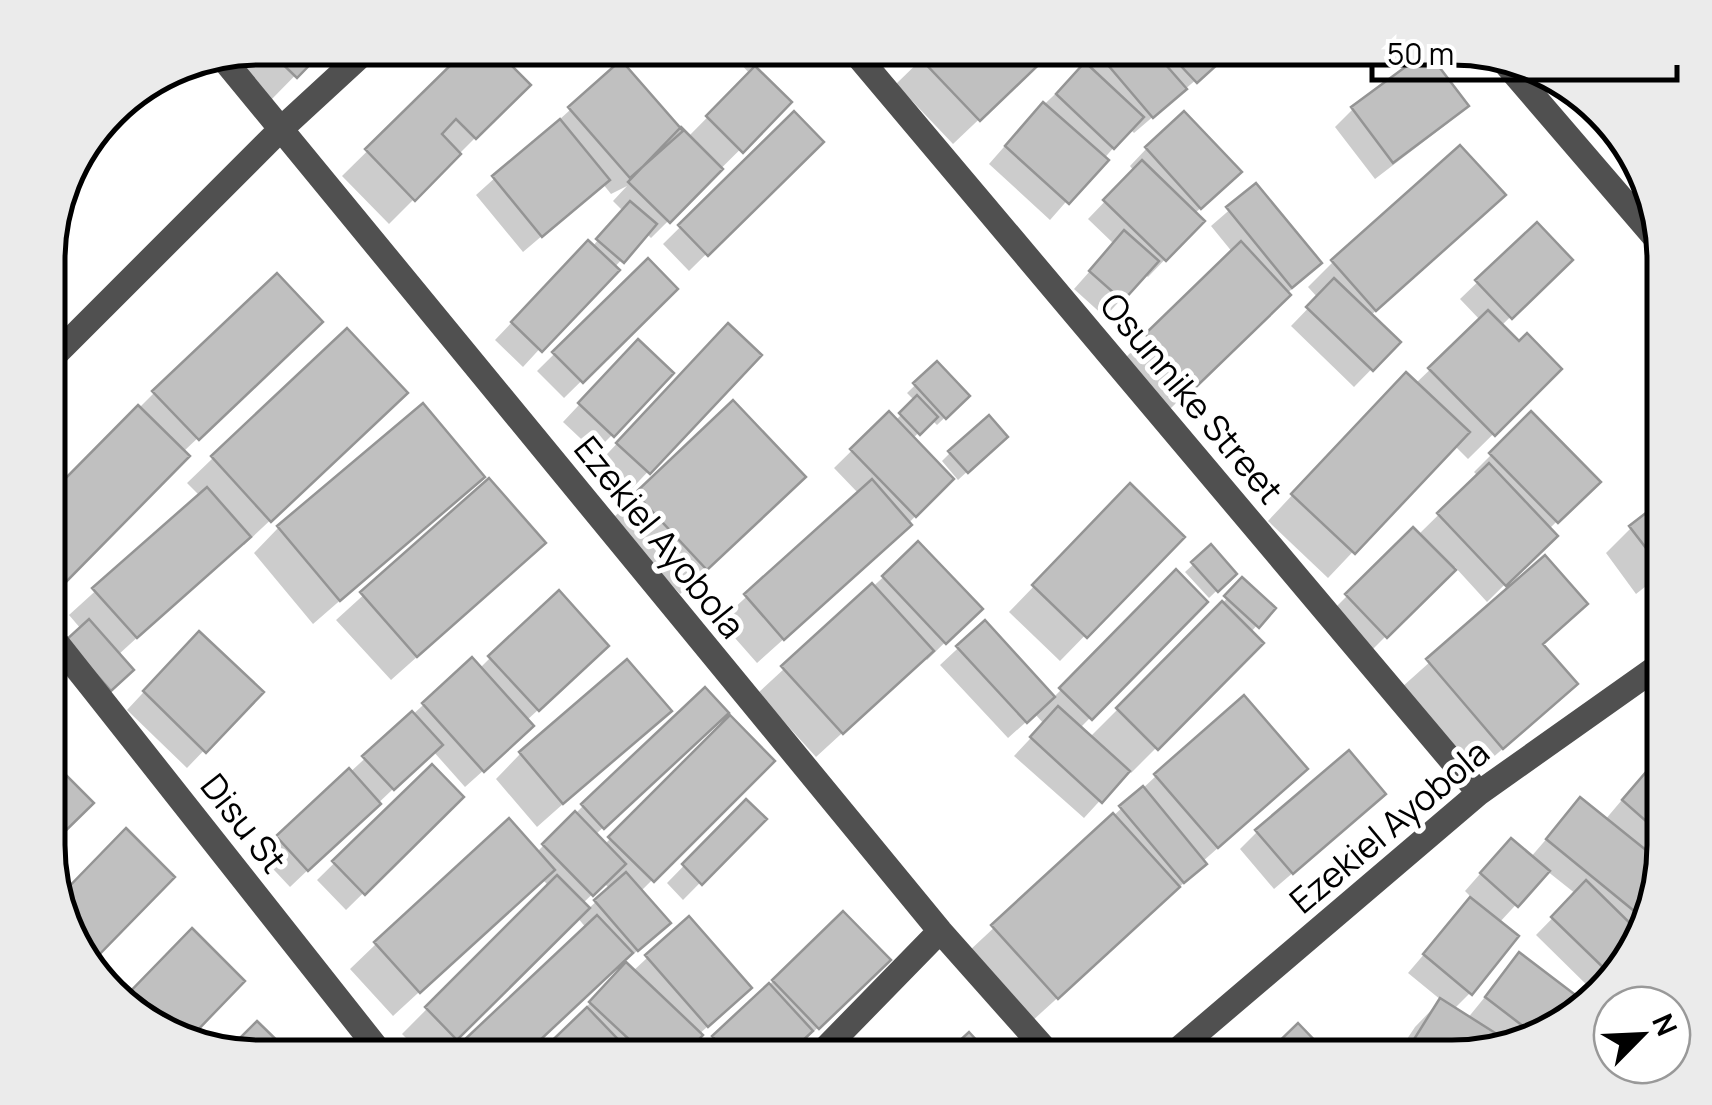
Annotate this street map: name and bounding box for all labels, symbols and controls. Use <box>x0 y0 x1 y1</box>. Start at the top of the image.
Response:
scale bar <box>1372 20 1677 82</box>
text: 50 m <box>1387 33 1454 74</box>
street label: Osunnike Street <box>1090 282 1294 514</box>
street label: Ezekiel Ayobola <box>564 426 756 648</box>
street label: Ezekiel Ayobola <box>1279 728 1499 924</box>
street label: Disu St <box>190 764 298 882</box>
north arrow <box>1592 985 1692 1085</box>
text: N <box>1644 1008 1687 1041</box>

